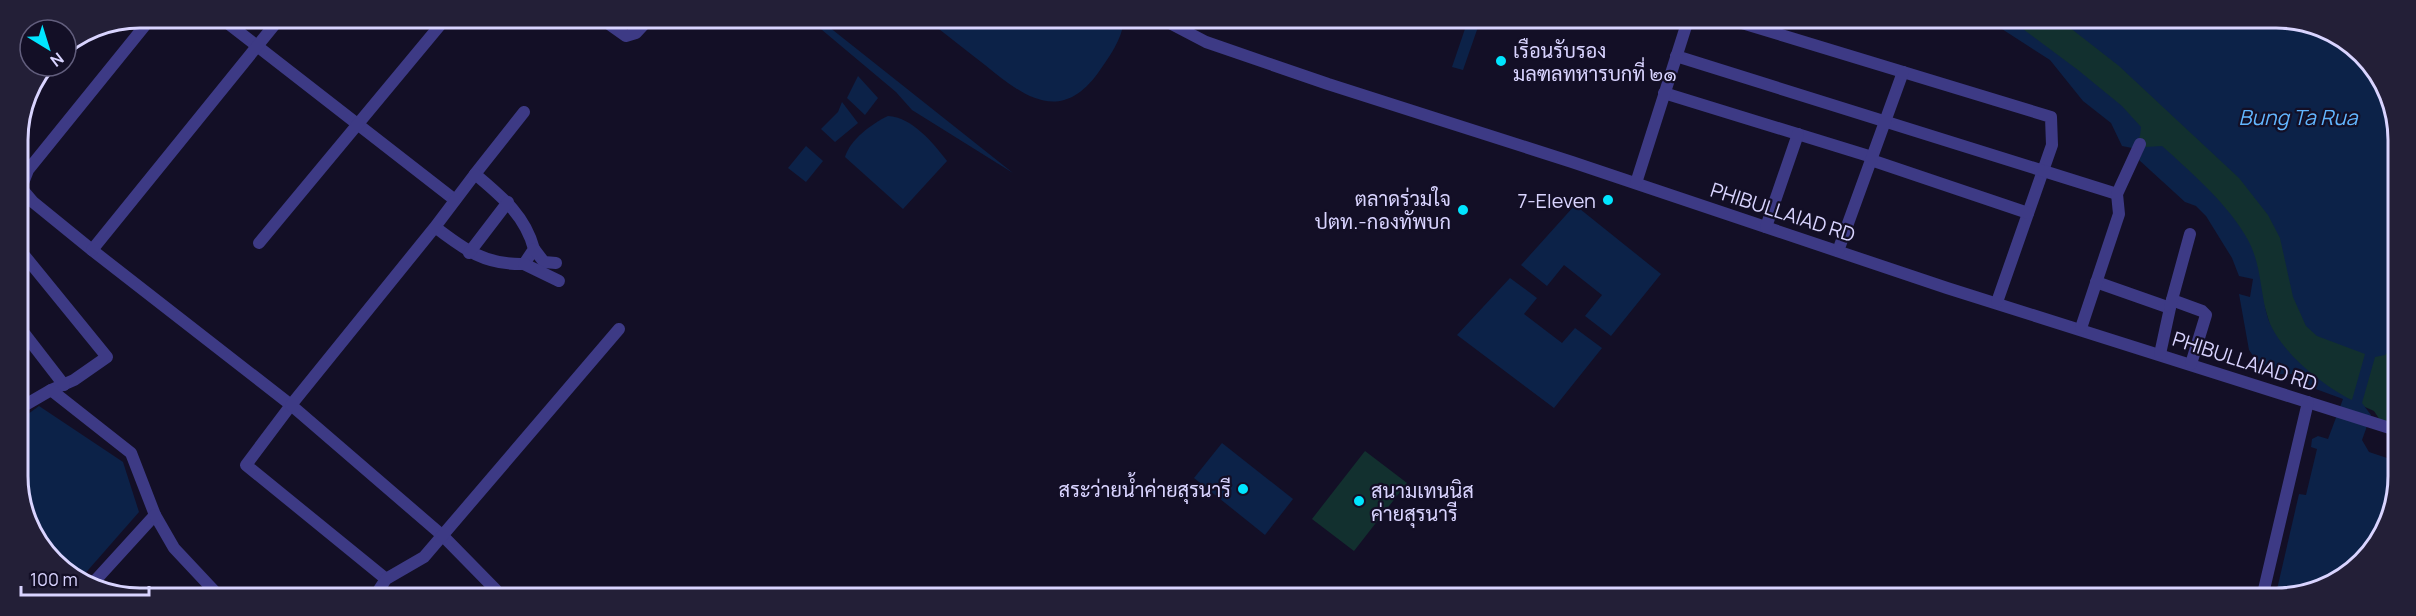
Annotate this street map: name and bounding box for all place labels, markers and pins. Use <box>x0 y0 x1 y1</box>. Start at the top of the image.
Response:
place label: เรือนรับรอง มลฑลทหารบกที่ ๒๑ <box>1513 37 1677 87</box>
marker: เรือนรับรอง มลฑลทหารบกที่ ๒๑ <box>1494 54 1508 68</box>
place label: ตลาดร่วมใจ ปตท.-กองทัพบก <box>1315 185 1451 235</box>
place label: 7-Eleven <box>1517 187 1596 214</box>
marker: 7-Eleven <box>1601 193 1615 207</box>
marker: ตลาดร่วมใจ ปตท.-กองทัพบก <box>1456 203 1470 217</box>
place label: สระว่ายนํ้าค่ายสุรนารี <box>1059 472 1231 504</box>
place label: สนามเทนนิส ค่ายสุรนารี <box>1371 477 1474 528</box>
marker: สระว่ายนํ้าค่ายสุรนารี <box>1236 482 1250 496</box>
marker: สนามเทนนิส ค่ายสุรนารี <box>1352 494 1366 508</box>

